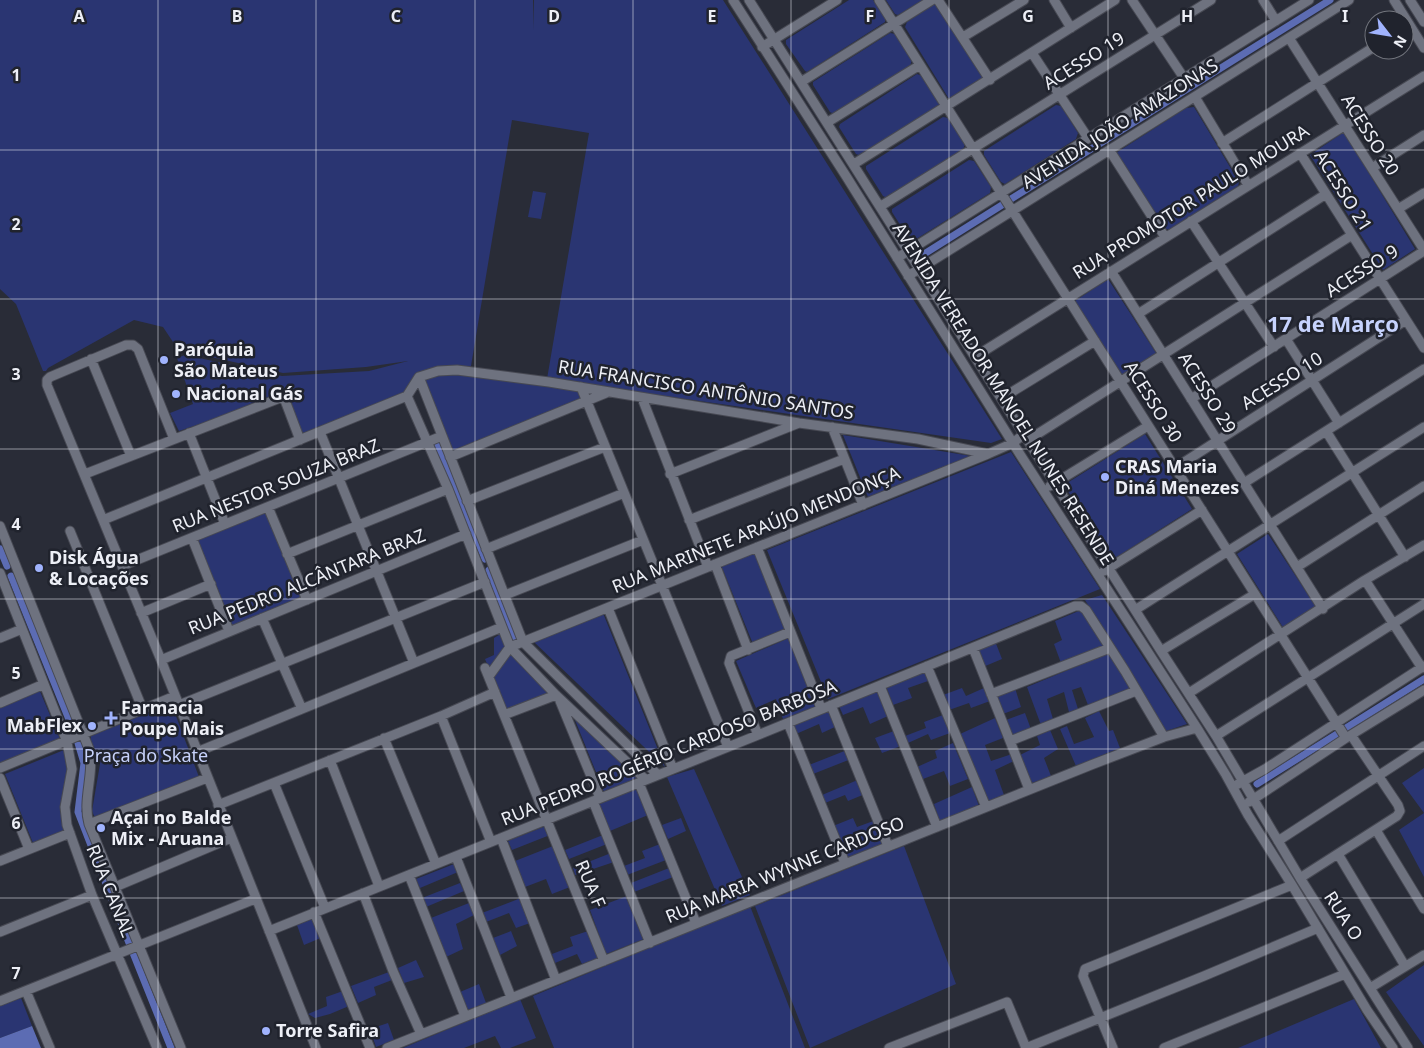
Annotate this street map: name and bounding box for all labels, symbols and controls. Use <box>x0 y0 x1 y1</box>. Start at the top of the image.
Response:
text: A <box>73 5 85 27</box>
text: B <box>232 5 242 27</box>
text: C <box>391 5 401 27</box>
text: D <box>548 5 560 27</box>
text: E <box>708 5 717 27</box>
text: F <box>866 5 874 27</box>
text: G <box>1022 5 1034 27</box>
text: H <box>1181 5 1193 27</box>
text: I <box>1342 5 1348 27</box>
north arrow <box>1364 10 1414 60</box>
street label: ACESSO 19 <box>1038 26 1129 95</box>
text: N <box>1389 32 1412 52</box>
street label: AVENIDA JOÃO AMAZONAS <box>1017 53 1222 194</box>
text: 1 <box>11 64 21 86</box>
street label: ACESSO 20 <box>1336 89 1405 180</box>
street label: RUA PROMOTOR PAULO MOURA <box>1068 118 1314 284</box>
street label: ACESSO 21 <box>1309 145 1378 236</box>
text: 2 <box>11 213 21 235</box>
street label: AVENIDA VEREADOR MANOEL NUNES RESENDE <box>888 218 1120 569</box>
street label: ACESSO 9 <box>1321 238 1402 302</box>
district label: 17 de Março <box>1267 308 1399 338</box>
place label: Paróquia São Mateus <box>174 337 278 382</box>
street label: ACESSO 10 <box>1236 346 1327 415</box>
street label: ACESSO 29 <box>1173 347 1242 438</box>
marker: Paróquia São Mateus <box>158 354 170 366</box>
street label: RUA FRANCISCO ANTÔNIO SANTOS <box>556 354 856 424</box>
street label: ACESSO 30 <box>1119 356 1188 447</box>
text: 3 <box>11 363 21 385</box>
place label: Nacional Gás <box>186 381 303 405</box>
marker: Nacional Gás <box>170 388 182 400</box>
street label: RUA NESTOR SOUZA BRAZ <box>168 432 383 538</box>
place label: CRAS Maria Diná Menezes <box>1115 454 1239 499</box>
street label: RUA MARINETE ARAÚJO MENDONÇA <box>608 460 904 598</box>
marker: CRAS Maria Diná Menezes <box>1099 471 1111 483</box>
text: 4 <box>11 513 21 535</box>
street label: RUA PEDRO ALCÂNTARA BRAZ <box>184 522 429 640</box>
place label: Disk Água & Locações <box>49 545 149 590</box>
marker: Disk Água & Locações <box>33 562 45 574</box>
text: 5 <box>11 662 21 684</box>
street label: RUA PEDRO ROGÉRIO CARDOSO BARBOSA <box>497 673 841 831</box>
place label: Farmacia Poupe Mais <box>121 695 224 740</box>
marker: Farmacia Poupe Mais <box>105 712 117 724</box>
place label: MabFlex <box>7 713 83 737</box>
marker: MabFlex <box>86 720 98 732</box>
park label: Praça do Skate <box>84 743 208 767</box>
place label: Açai no Balde Mix - Aruana <box>111 805 231 850</box>
street label: RUA MARIA WYNNE CARDOSO <box>662 810 908 928</box>
text: 6 <box>11 812 21 834</box>
marker: Açai no Balde Mix - Aruana <box>95 822 107 834</box>
street label: RUA CANAL <box>81 841 140 940</box>
street label: RUA F <box>570 856 612 911</box>
street label: RUA O <box>1319 886 1369 945</box>
text: 7 <box>11 962 21 984</box>
place label: Torre Safira <box>276 1018 379 1042</box>
marker: Torre Safira <box>260 1025 272 1037</box>

